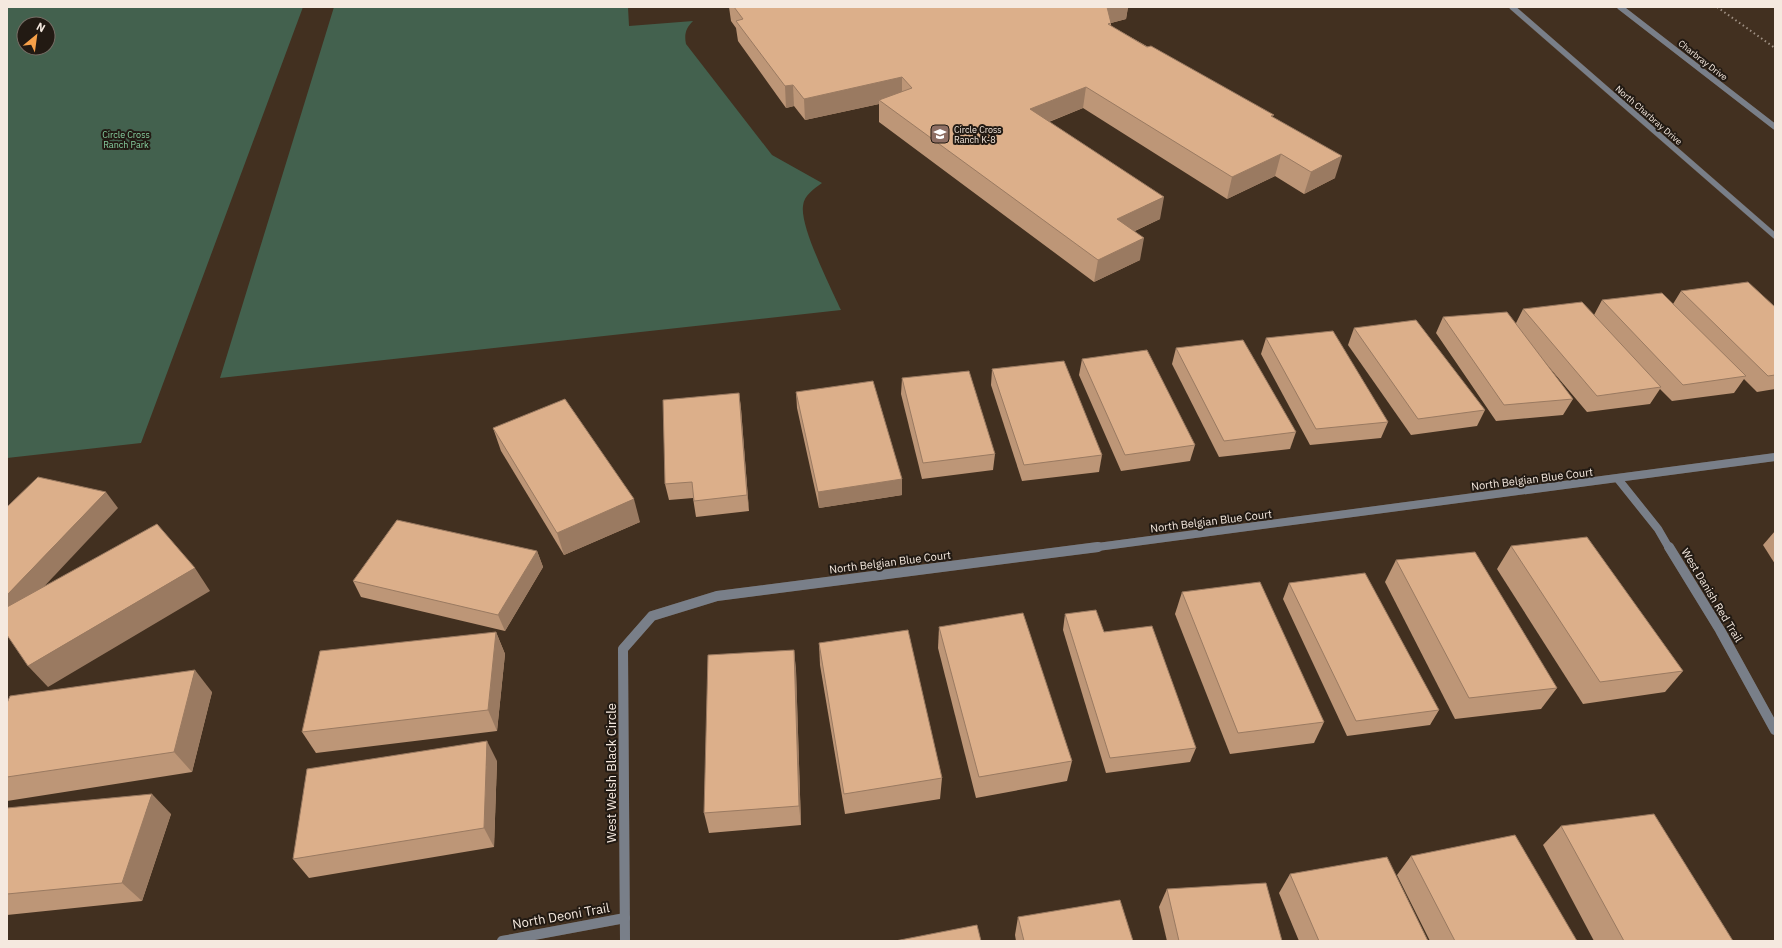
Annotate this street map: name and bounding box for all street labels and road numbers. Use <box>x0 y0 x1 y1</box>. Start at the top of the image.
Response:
street label: Charbray Drive <box>1676 37 1730 83</box>
street label: North Charbray Drive <box>1613 83 1685 147</box>
street label: North Belgian Blue Court <box>1470 465 1594 493</box>
street label: North Belgian Blue Court <box>1149 507 1273 535</box>
street label: West Danish Red Trail <box>1678 545 1746 645</box>
street label: North Belgian Blue Court <box>828 548 952 576</box>
street label: West Welsh Black Circle <box>603 703 620 843</box>
street label: North Deoni Trail <box>511 899 611 933</box>

